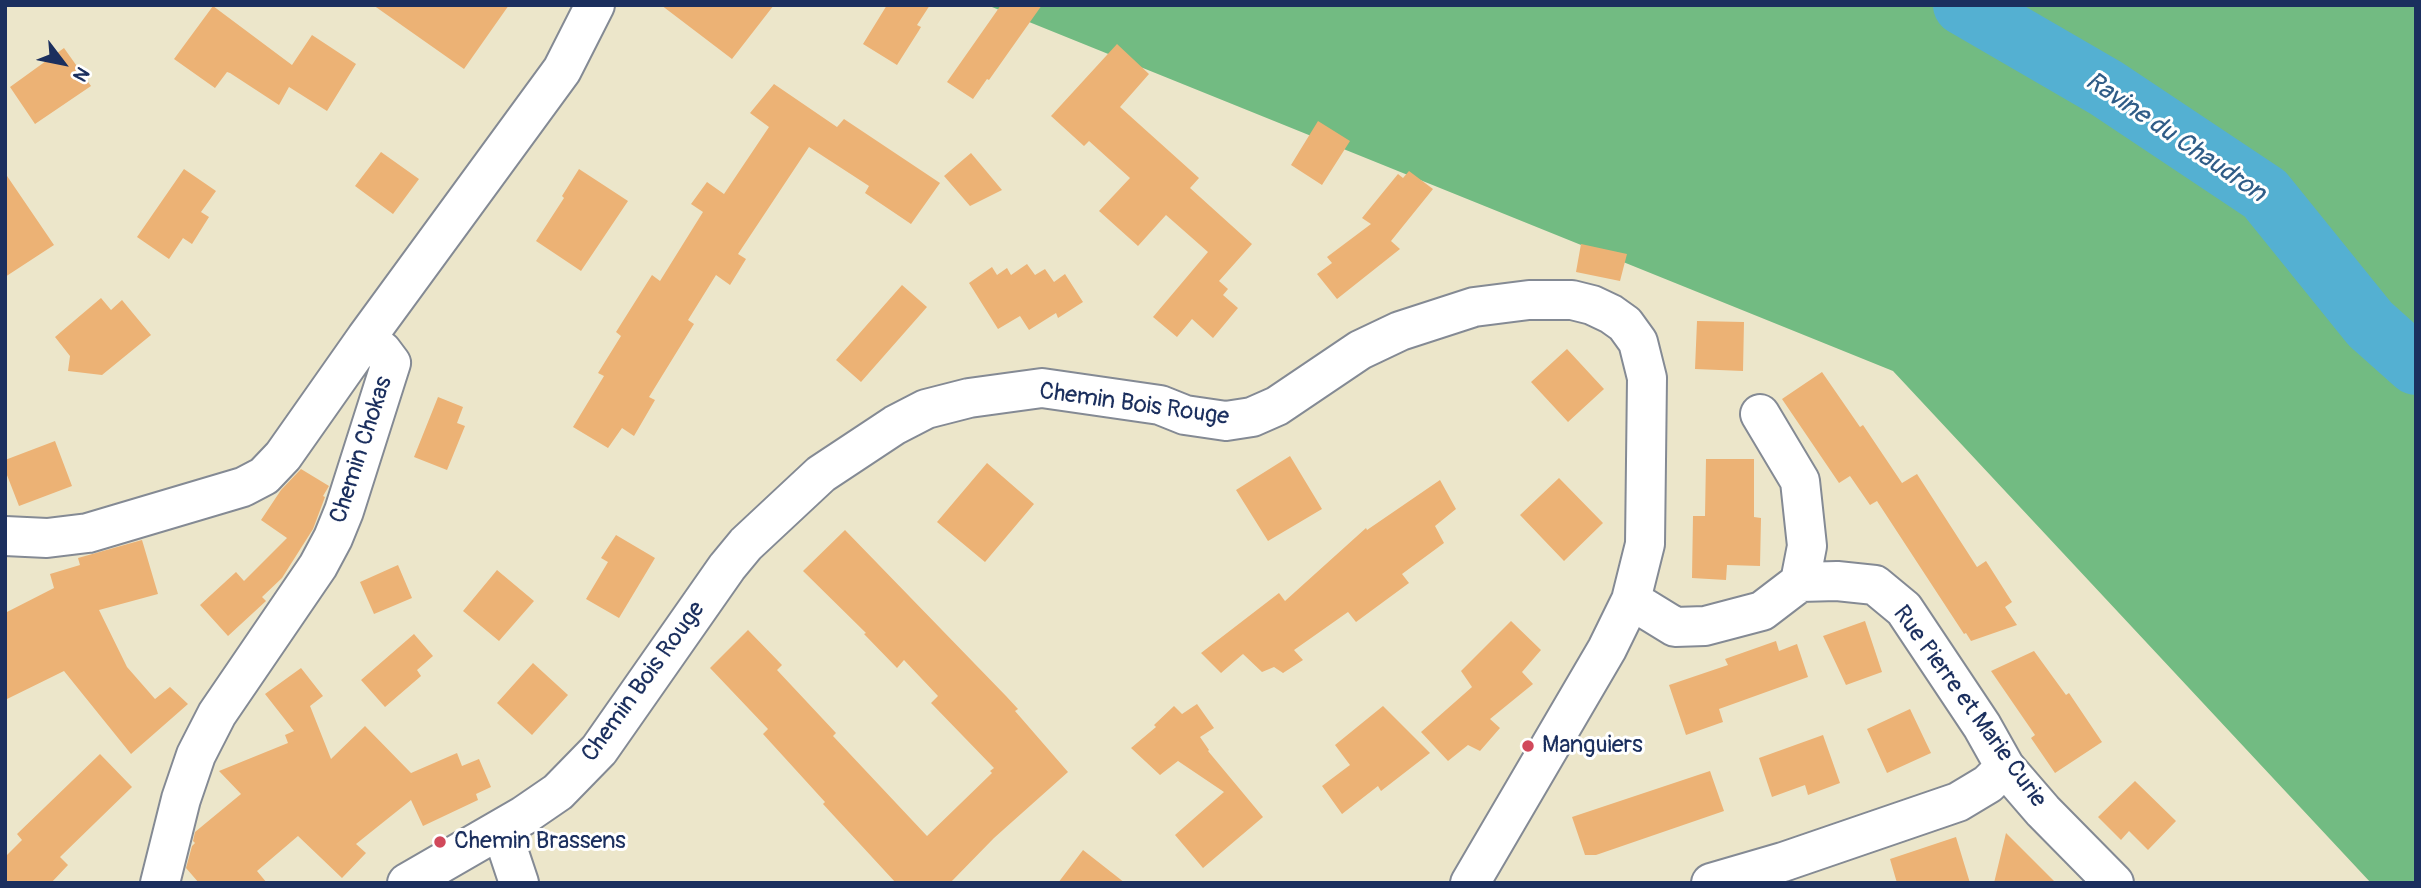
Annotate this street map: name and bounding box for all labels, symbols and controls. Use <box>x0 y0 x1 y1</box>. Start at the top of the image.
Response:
north arrow <box>28 28 98 98</box>
text: N <box>67 62 94 86</box>
water label: Ravine du Chaudron <box>2079 66 2271 210</box>
street label: Chemin Chokas <box>325 373 399 527</box>
street label: Chemin Bois Rouge <box>1037 377 1231 433</box>
street label: Chemin Bois Rouge <box>576 596 712 768</box>
street label: Rue Pierre et Marie Curie <box>1886 600 2052 814</box>
place label: Manguiers <box>1542 732 1643 760</box>
marker: Manguiers <box>1520 738 1536 754</box>
place label: Chemin Brassens <box>454 828 626 856</box>
marker: Chemin Brassens <box>432 834 448 850</box>

